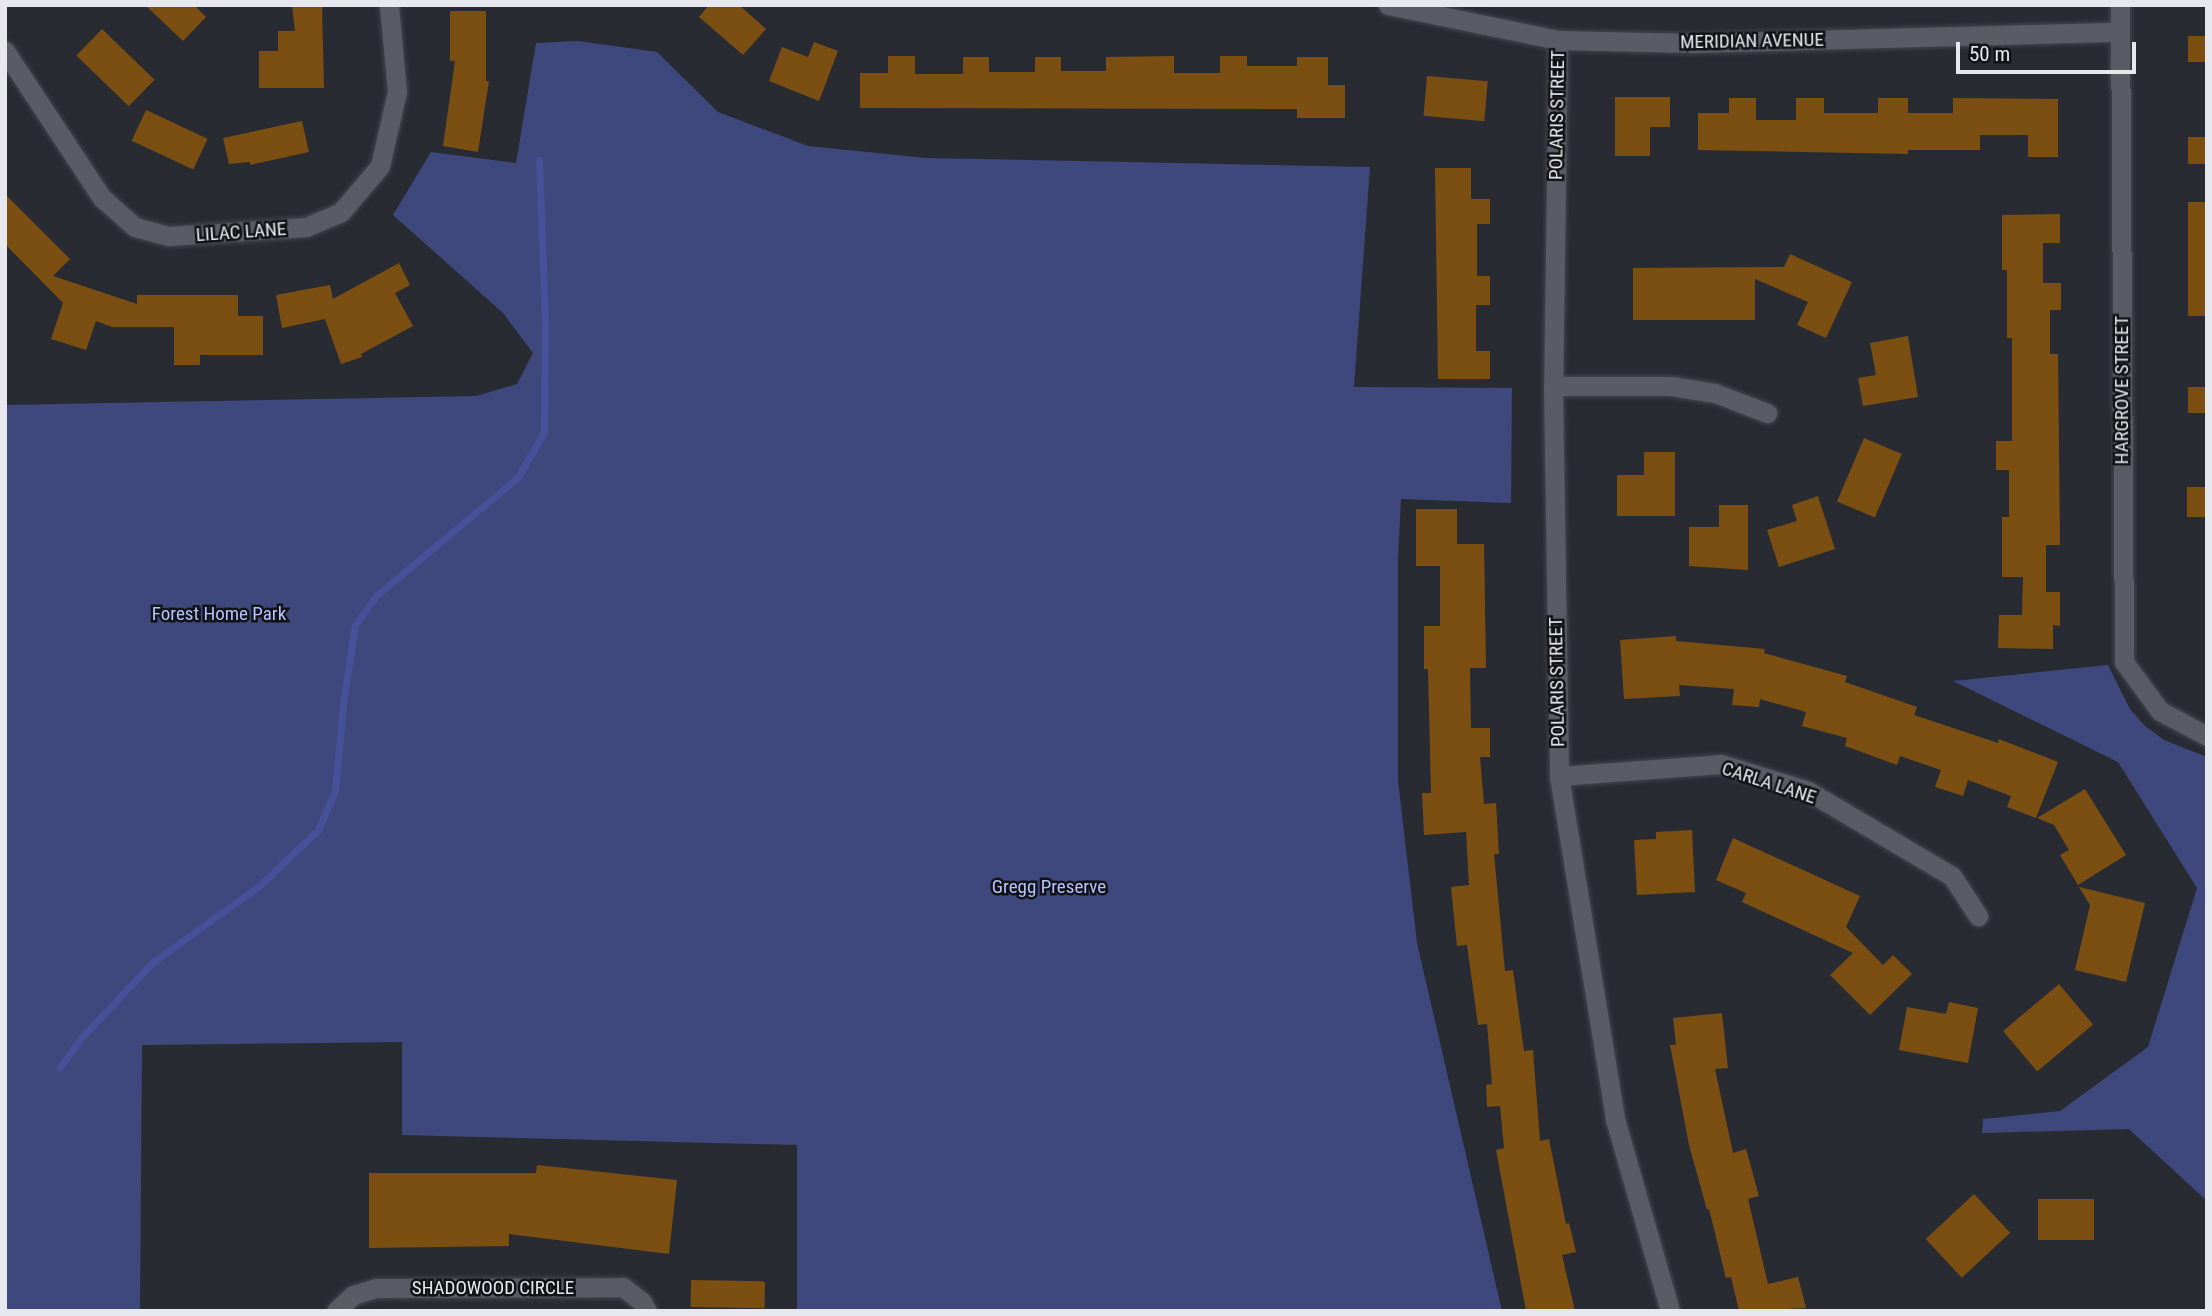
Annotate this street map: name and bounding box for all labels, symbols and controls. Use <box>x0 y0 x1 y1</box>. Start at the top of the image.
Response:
street label: MERIDIAN AVENUE <box>1680 28 1824 54</box>
scale bar <box>1960 28 2140 72</box>
text: 50 m <box>1969 42 2010 66</box>
street label: POLARIS STREET <box>1544 50 1570 180</box>
street label: LILAC LANE <box>195 217 287 247</box>
street label: HARGROVE STREET <box>2111 316 2133 464</box>
park label: Forest Home Park <box>152 603 286 625</box>
street label: POLARIS STREET <box>1544 617 1570 747</box>
street label: CARLA LANE <box>1719 757 1819 809</box>
park label: Gregg Preserve <box>992 876 1106 898</box>
street label: SHADOWOOD CIRCLE <box>412 1277 574 1299</box>

